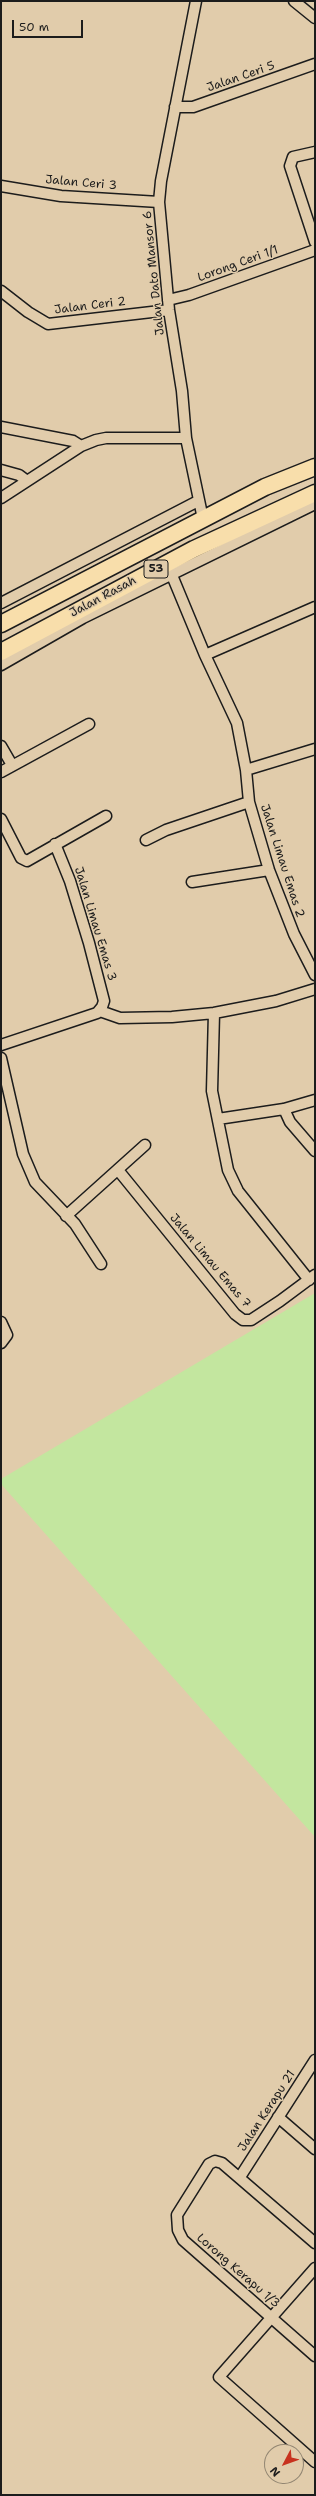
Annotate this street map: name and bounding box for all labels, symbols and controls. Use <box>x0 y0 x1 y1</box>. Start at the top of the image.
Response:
scale bar <box>14 12 85 38</box>
text: 50 m <box>19 19 49 35</box>
street label: Jalan Ceri 5 <box>205 59 277 95</box>
street label: Jalan Ceri 3 <box>45 173 117 193</box>
street label: Jalan Dato Mansor 6 <box>140 210 168 336</box>
street label: Lorong Ceri 1/1 <box>196 243 280 285</box>
street label: Jalan Ceri 2 <box>53 294 127 318</box>
road number: 53 <box>144 560 168 578</box>
street label: Jalan Rasah <box>67 573 139 621</box>
street label: Jalan Limau Emas 2 <box>257 802 307 920</box>
street label: Jalan Limau Emas 3 <box>71 865 119 983</box>
street label: Jalan Limau Emas 7 <box>166 1211 254 1311</box>
street label: Jalan Kerapu 21 <box>235 2068 299 2154</box>
street label: Lorong Kerapu 1/3 <box>193 2231 283 2311</box>
north arrow <box>264 2444 304 2484</box>
text: N <box>267 2463 284 2480</box>

